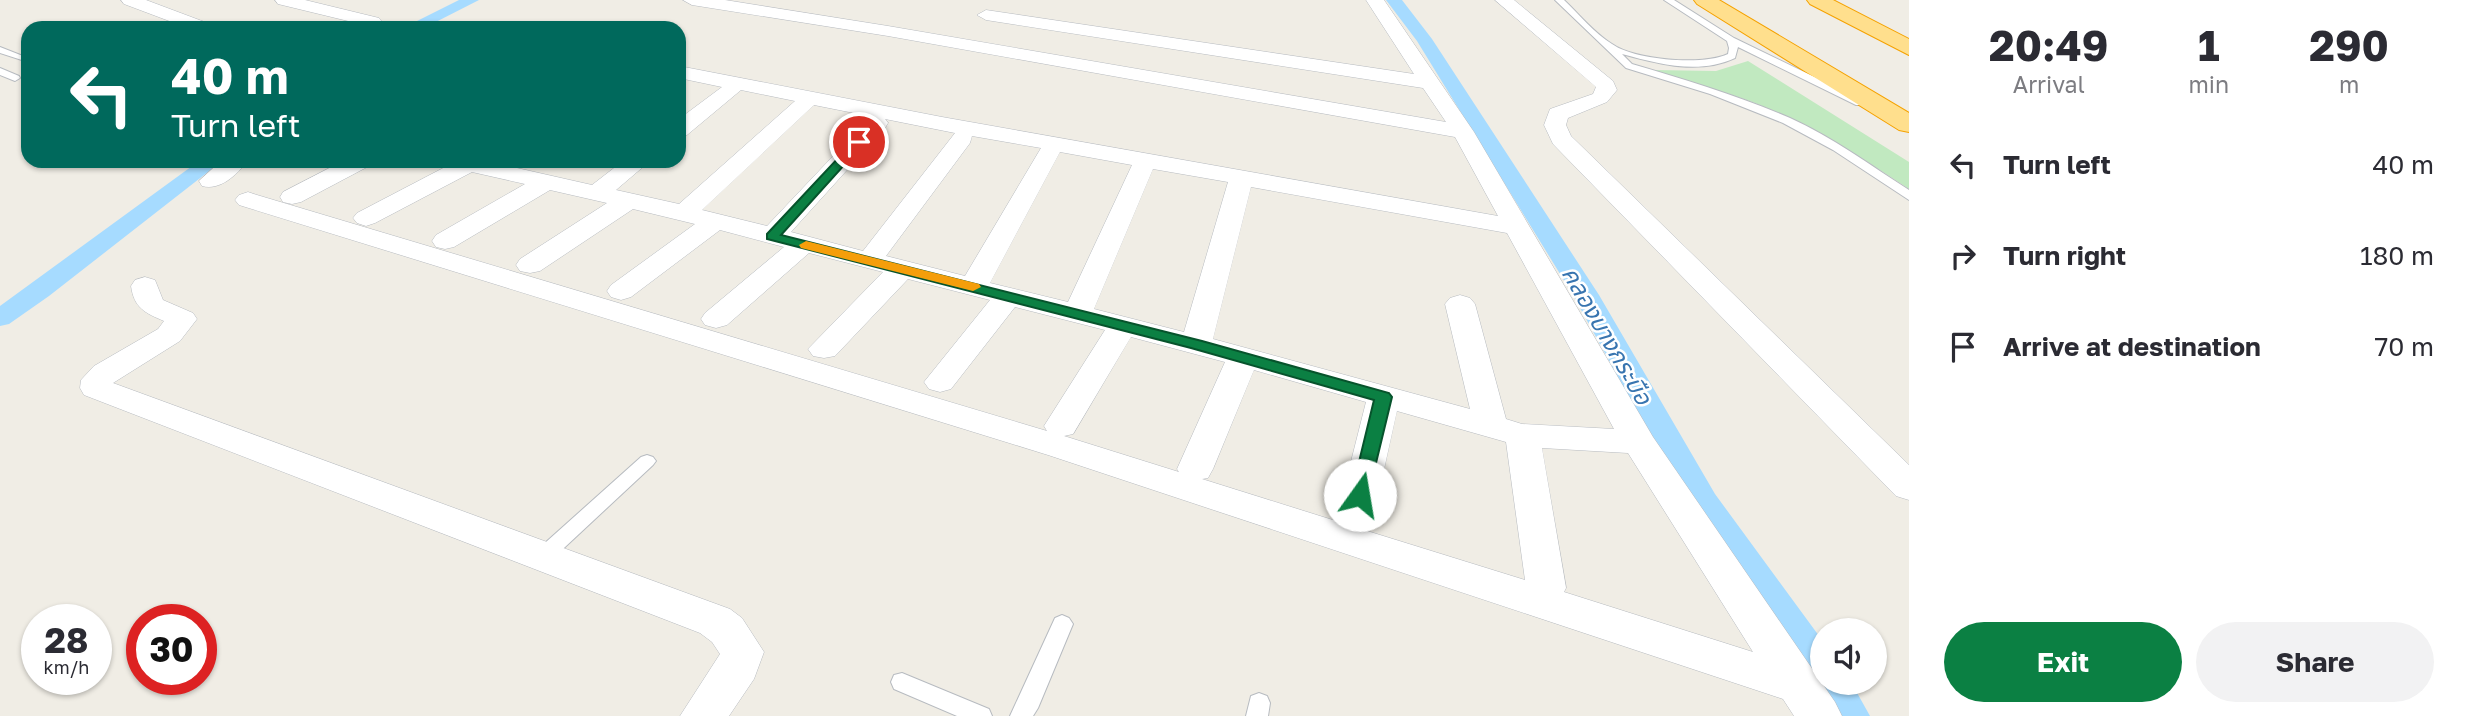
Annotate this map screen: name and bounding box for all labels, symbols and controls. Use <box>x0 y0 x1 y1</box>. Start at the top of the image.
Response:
text: 20:49 <box>1989 20 2108 70</box>
text: 1 <box>2198 20 2220 70</box>
text: 290 <box>2309 20 2389 70</box>
text: 40 m <box>171 46 289 105</box>
icon: left <box>56 49 147 140</box>
text: Arrival <box>2013 70 2085 98</box>
text: min <box>2189 70 2229 98</box>
text: m <box>2339 70 2359 98</box>
text: Turn left <box>171 106 300 144</box>
pin <box>829 112 889 172</box>
icon: arrive <box>840 123 878 161</box>
icon: left <box>1944 146 1982 184</box>
text: Turn left <box>2003 149 2111 180</box>
text: 40 m <box>2373 149 2434 180</box>
icon: right <box>1944 237 1982 275</box>
text: Turn right <box>2003 240 2126 271</box>
text: 180 m <box>2360 240 2434 271</box>
water label: คลองบางกระบือ <box>1557 261 1660 410</box>
icon: arrive <box>1944 328 1982 366</box>
text: Arrive at destination <box>2003 331 2261 362</box>
text: 70 m <box>2375 331 2434 362</box>
position arrow <box>1323 458 1397 532</box>
speed limit sign: 30 <box>126 604 217 695</box>
map controls <box>1810 618 1887 695</box>
button: sound <box>1810 618 1887 695</box>
text: 28 <box>45 619 88 661</box>
button: Exit <box>1944 622 2182 702</box>
button: Share <box>2196 622 2434 702</box>
text: km/h <box>44 656 89 678</box>

